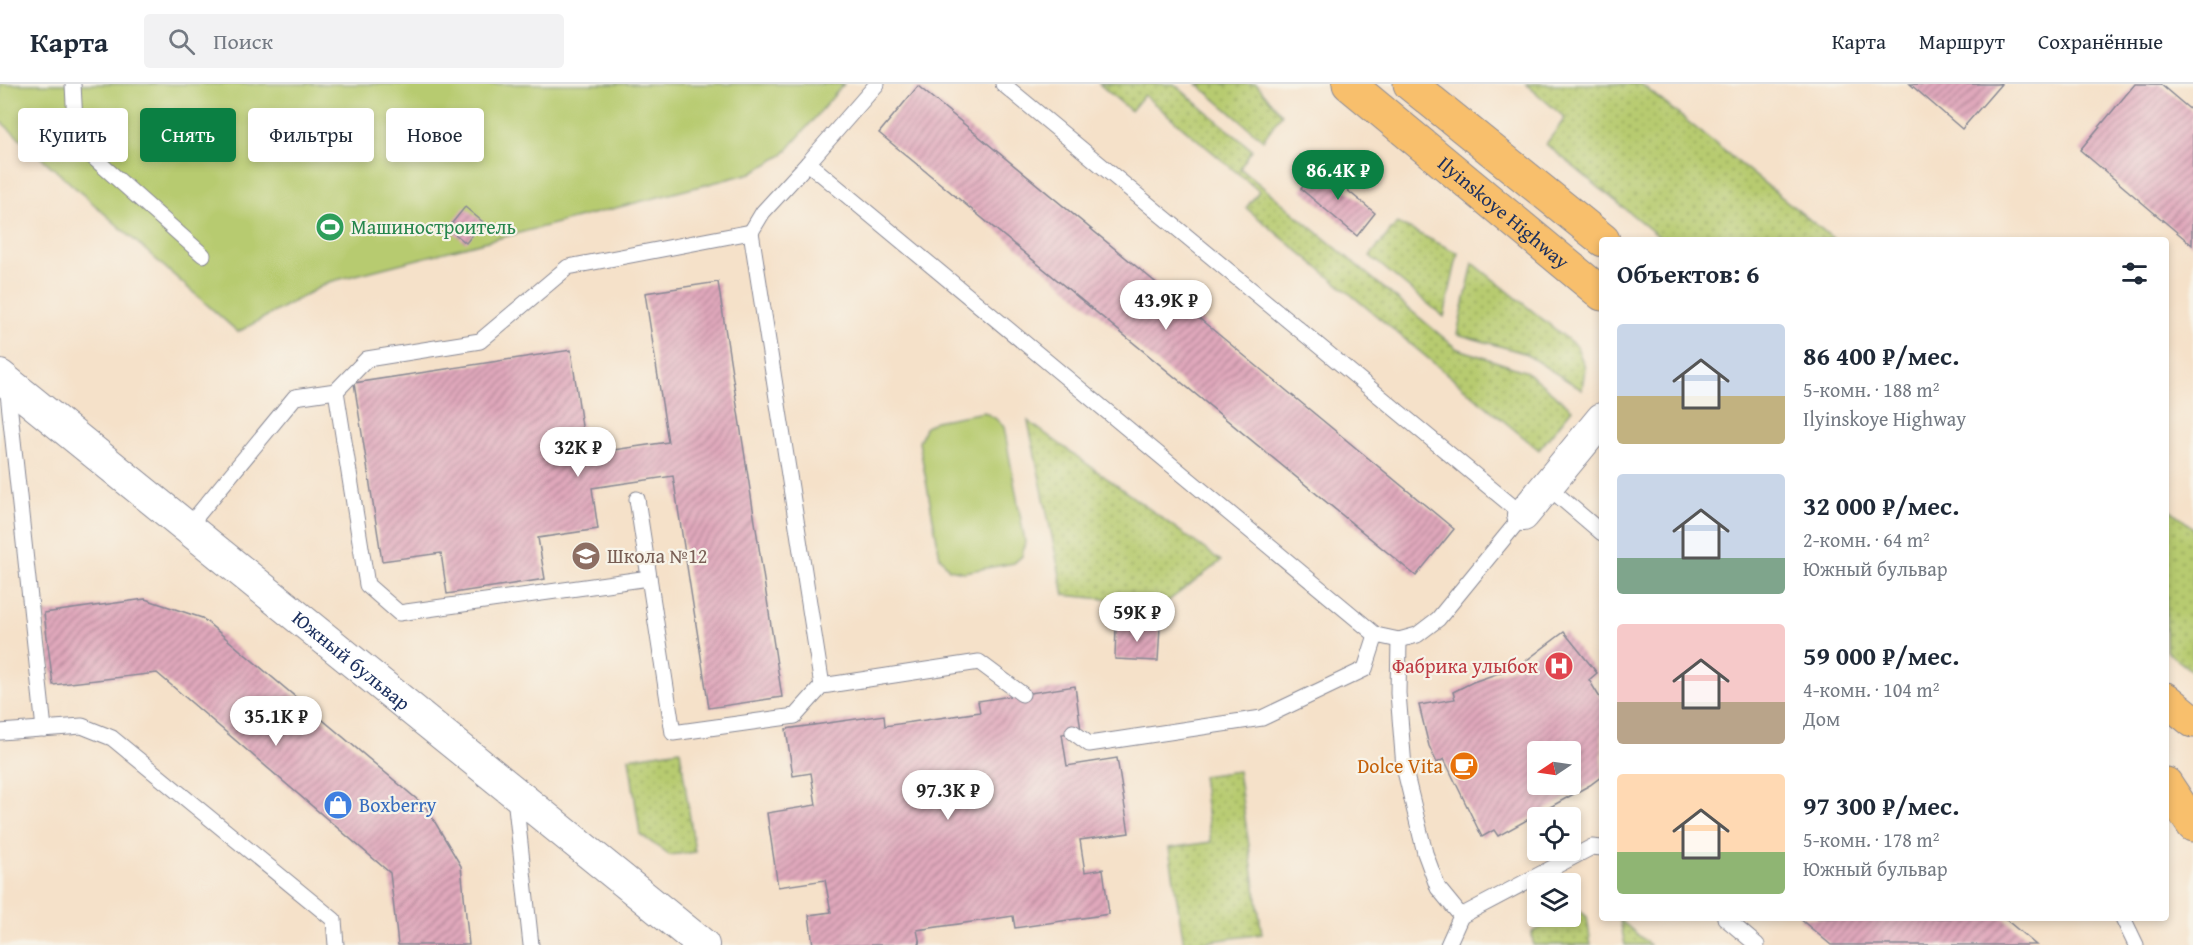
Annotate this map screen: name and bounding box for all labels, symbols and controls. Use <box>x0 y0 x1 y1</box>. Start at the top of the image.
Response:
search box <box>144 14 564 68</box>
text: Карта <box>30 21 108 62</box>
icon: search <box>165 25 198 58</box>
text: Поиск <box>213 25 273 57</box>
text: Карта <box>1832 26 1886 57</box>
text: Маршрут <box>1919 26 2005 57</box>
text: Сохранённые <box>2038 26 2163 57</box>
chip: Купить <box>18 108 128 162</box>
chip: Снять <box>140 108 236 162</box>
chip: Фильтры <box>248 108 374 162</box>
chip: Новое <box>386 108 484 162</box>
street label: Ilyinskoye Highway <box>1432 149 1576 275</box>
pin: 86.4K ₽ <box>1283 150 1393 201</box>
text: 86.4K ₽ <box>1306 155 1370 184</box>
sports icon: Машиностроитель <box>314 211 346 243</box>
place label: Машиностроитель <box>351 212 516 241</box>
text: Объектов: 6 <box>1617 254 1760 293</box>
icon: filters <box>2118 257 2151 290</box>
pin: 43.9K ₽ <box>1111 280 1221 331</box>
text: 43.9K ₽ <box>1134 285 1198 314</box>
text: 86 400 ₽/мес. <box>1803 336 1959 375</box>
icon: home <box>1665 348 1737 420</box>
text: 5-комн. · 188 m² <box>1803 375 1939 404</box>
text: Ilyinskoye Highway <box>1803 404 1966 433</box>
pin: 32K ₽ <box>536 427 620 478</box>
text: 32K ₽ <box>554 432 602 461</box>
text: 32 000 ₽/мес. <box>1803 486 1959 525</box>
icon: home <box>1665 498 1737 570</box>
text: 2-комн. · 64 m² <box>1803 525 1930 554</box>
school or university icon: Школа №12 <box>570 540 602 572</box>
place label: Школа №12 <box>607 541 707 570</box>
text: Южный бульвар <box>1803 554 1948 583</box>
pin: 59K ₽ <box>1095 592 1179 643</box>
text: 59K ₽ <box>1113 597 1161 626</box>
street label: Южный бульвар <box>286 603 417 717</box>
text: 59 000 ₽/мес. <box>1803 636 1959 675</box>
icon: home <box>1665 648 1737 720</box>
hospital icon: Фабрика улыбок <box>1543 650 1575 682</box>
place label: Фабрика улыбок <box>1392 651 1539 680</box>
text: 4-комн. · 104 m² <box>1803 675 1939 704</box>
pin: 35.1K ₽ <box>221 696 331 747</box>
text: 35.1K ₽ <box>244 701 308 730</box>
text: Дом <box>1803 704 1840 733</box>
north arrow <box>1527 741 1581 795</box>
map controls <box>1527 741 1581 927</box>
cafe icon: Dolce Vita <box>1448 750 1480 782</box>
place label: Dolce Vita <box>1357 751 1444 780</box>
pin: 97.3K ₽ <box>893 770 1003 821</box>
text: 97.3K ₽ <box>916 775 980 804</box>
text: 97 300 ₽/мес. <box>1803 786 1959 825</box>
shop icon: Boxberry <box>322 789 354 821</box>
place label: Boxberry <box>359 790 437 819</box>
icon: home <box>1665 798 1737 870</box>
button: locate <box>1527 807 1581 861</box>
text: 5-комн. · 178 m² <box>1803 825 1939 854</box>
text: Южный бульвар <box>1803 854 1948 883</box>
button: layers <box>1527 873 1581 927</box>

